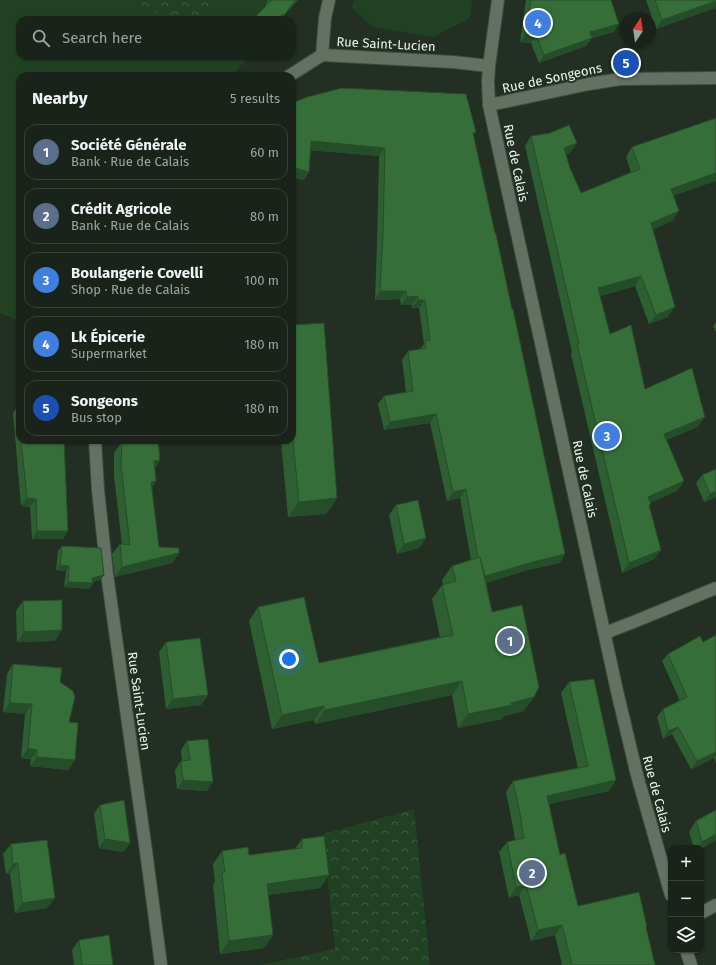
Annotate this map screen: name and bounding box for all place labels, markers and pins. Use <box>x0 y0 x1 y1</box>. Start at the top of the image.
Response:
pin: 4 <box>525 8 551 38</box>
pin: 5 <box>613 48 639 78</box>
pin: 3 <box>594 421 620 451</box>
pin: 1 <box>497 626 523 656</box>
pin: 2 <box>519 858 545 888</box>

